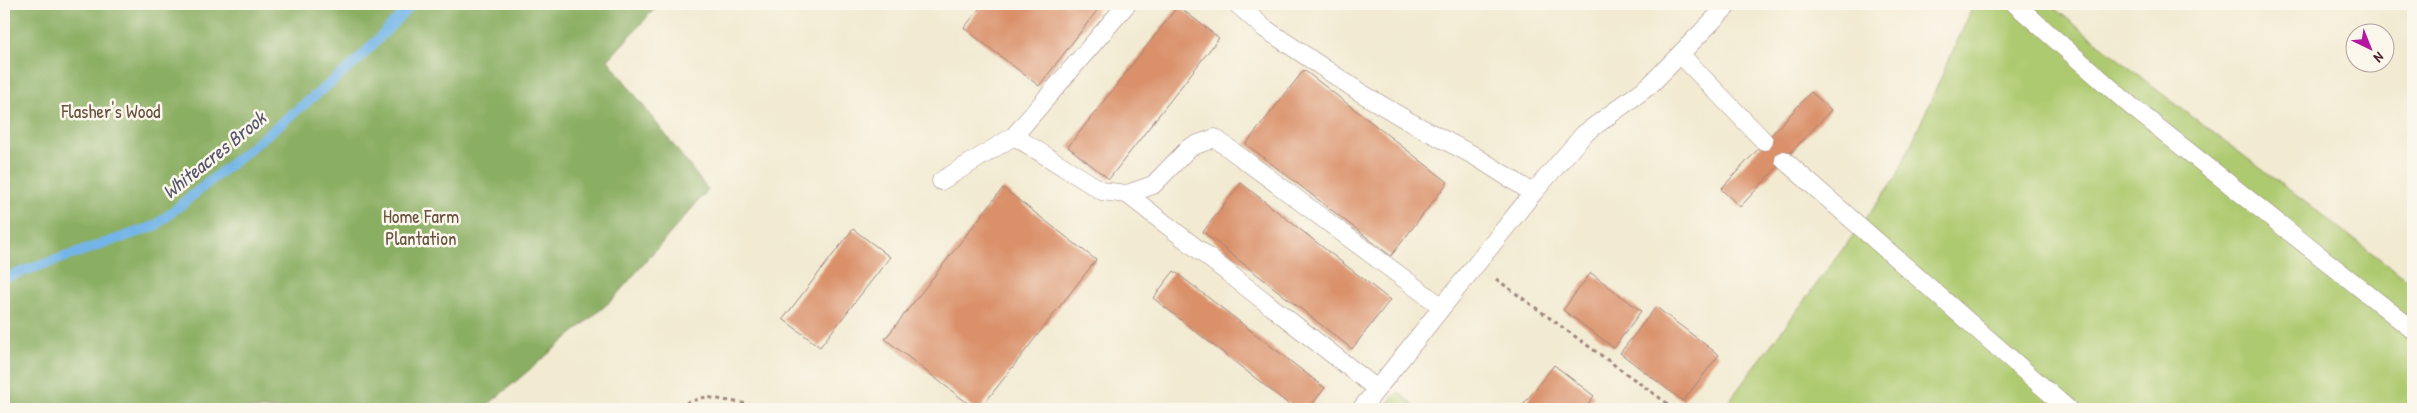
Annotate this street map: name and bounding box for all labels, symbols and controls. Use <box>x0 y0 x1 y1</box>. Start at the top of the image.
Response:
north arrow <box>2344 22 2394 72</box>
text: N <box>2370 48 2388 68</box>
park label: Flasher's Wood <box>60 98 161 124</box>
water label: Whiteacres Brook <box>156 103 272 205</box>
park label: Home Farm Plantation <box>383 203 459 251</box>

